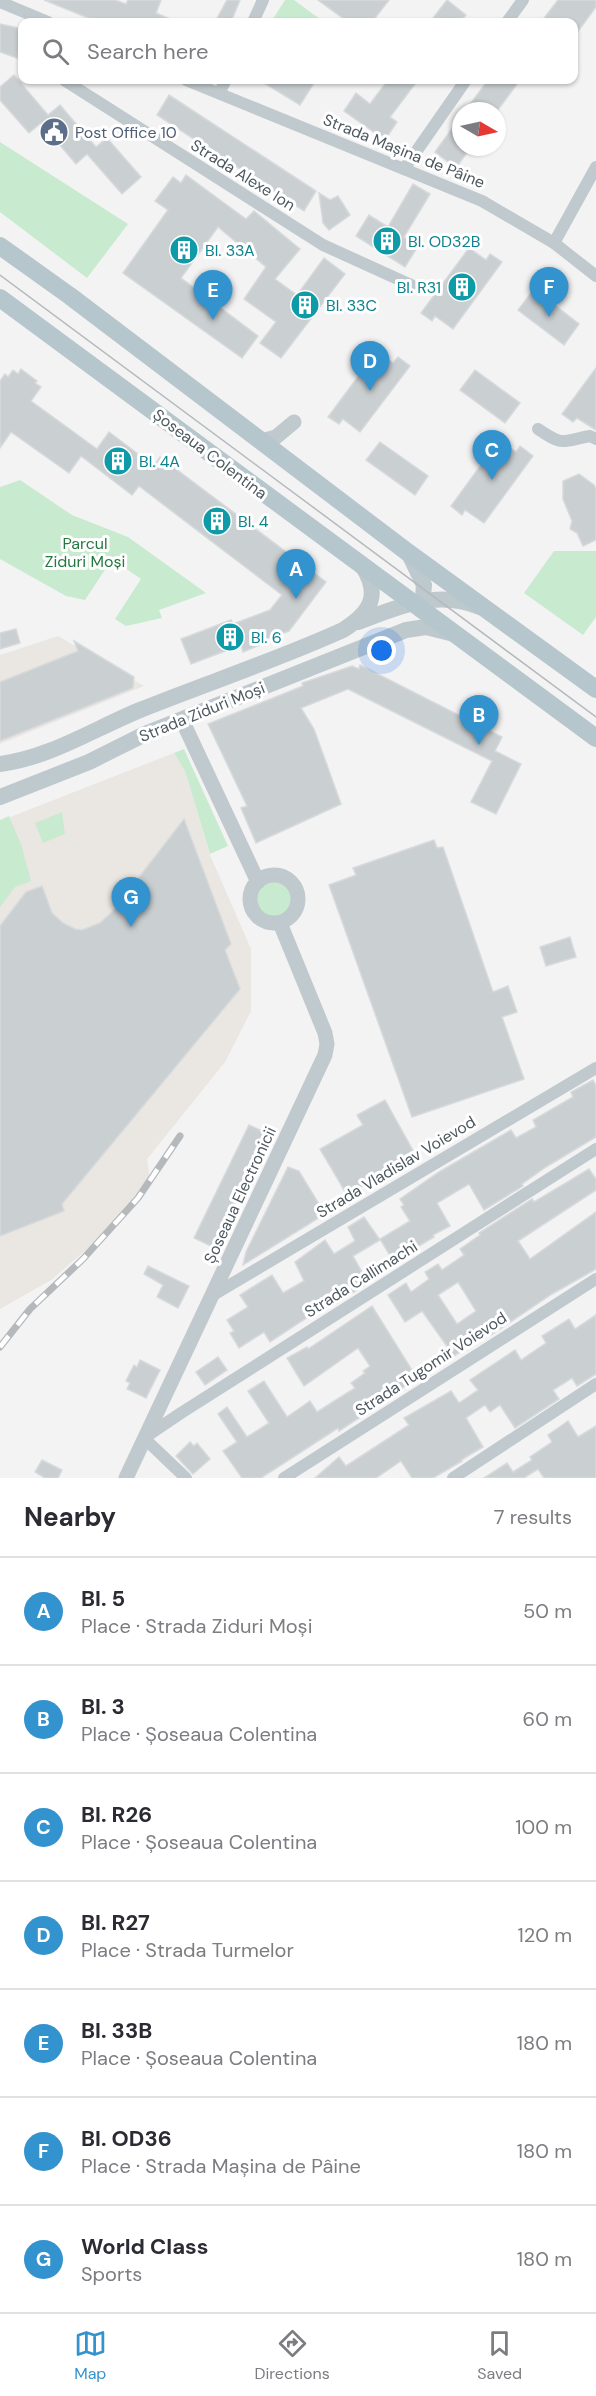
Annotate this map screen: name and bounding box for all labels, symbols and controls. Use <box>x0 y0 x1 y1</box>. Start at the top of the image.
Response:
search box <box>18 18 578 84</box>
icon: search <box>39 35 72 68</box>
text: Search here <box>87 37 208 66</box>
north arrow <box>452 102 506 156</box>
street label: Strada Mașina de Pâine <box>320 109 488 193</box>
public building icon: Post Office 10 <box>38 116 70 148</box>
place label: Post Office 10 <box>75 122 177 143</box>
street label: Strada Alexe Ion <box>187 134 299 216</box>
building icon: Bl. OD32B <box>371 225 403 257</box>
place label: Bl. OD32B <box>408 231 480 252</box>
building icon: Bl. 33A <box>168 234 200 266</box>
place label: Bl. 33A <box>205 240 255 261</box>
pin: F <box>530 268 568 317</box>
pin: E <box>194 270 232 320</box>
building icon: Bl. R31 <box>446 271 478 303</box>
place label: Bl. R31 <box>397 277 441 298</box>
building icon: Bl. 33C <box>289 289 321 321</box>
place label: Bl. 33C <box>326 295 377 316</box>
pin: D <box>350 342 389 391</box>
street label: Șoseaua Colentina <box>149 404 271 504</box>
pin: C <box>472 430 512 480</box>
building icon: Bl. 4A <box>102 445 134 477</box>
place label: Bl. 4A <box>139 451 180 472</box>
building icon: Bl. 4 <box>201 505 233 537</box>
place label: Bl. 4 <box>238 511 269 532</box>
park label: Parcul Ziduri Moși <box>45 533 125 572</box>
pin: A <box>276 550 316 599</box>
building icon: Bl. 6 <box>214 621 246 653</box>
place label: Bl. 6 <box>251 627 282 648</box>
your location <box>367 636 396 665</box>
street label: Strada Ziduri Moși <box>136 677 268 747</box>
pin: B <box>460 696 498 745</box>
pin: G <box>112 878 150 927</box>
street label: Strada Vladislav Voievod <box>313 1111 479 1223</box>
street label: Șoseaua Electronicii <box>199 1123 281 1267</box>
street label: Strada Callimachi <box>301 1236 421 1322</box>
street label: Strada Tugomir Voievod <box>351 1307 511 1421</box>
text: Nearby <box>24 1500 116 1534</box>
text: 7 results <box>494 1504 572 1530</box>
text: Bl. 5 <box>81 1584 125 1613</box>
text: A <box>36 1598 51 1624</box>
text: 50 m <box>523 1598 572 1624</box>
text: Place · Strada Ziduri Moși <box>81 1613 312 1639</box>
text: Bl. 3 <box>81 1692 125 1721</box>
text: B <box>37 1706 50 1732</box>
text: 60 m <box>523 1706 572 1732</box>
text: Place · Șoseaua Colentina <box>81 1721 317 1747</box>
text: Bl. R26 <box>81 1800 152 1829</box>
text: C <box>36 1814 51 1840</box>
text: 100 m <box>515 1814 572 1840</box>
text: Place · Șoseaua Colentina <box>81 1829 317 1855</box>
text: Bl. R27 <box>81 1908 150 1937</box>
text: D <box>36 1922 51 1948</box>
text: 120 m <box>518 1922 572 1948</box>
text: Place · Strada Turmelor <box>81 1937 294 1963</box>
text: Bl. 33B <box>81 2016 152 2045</box>
text: E <box>38 2030 49 2056</box>
text: 180 m <box>517 2030 572 2056</box>
text: Place · Șoseaua Colentina <box>81 2045 317 2071</box>
text: Bl. OD36 <box>81 2124 172 2153</box>
text: F <box>38 2138 49 2164</box>
text: 180 m <box>517 2138 572 2164</box>
text: Place · Strada Mașina de Pâine <box>81 2153 361 2179</box>
text: World Class <box>81 2232 209 2261</box>
text: G <box>36 2246 51 2272</box>
text: 180 m <box>517 2246 572 2272</box>
text: Sports <box>81 2261 142 2287</box>
tab: Map <box>74 2327 107 2384</box>
tab: Directions <box>254 2327 330 2384</box>
tab: Saved <box>477 2327 522 2384</box>

